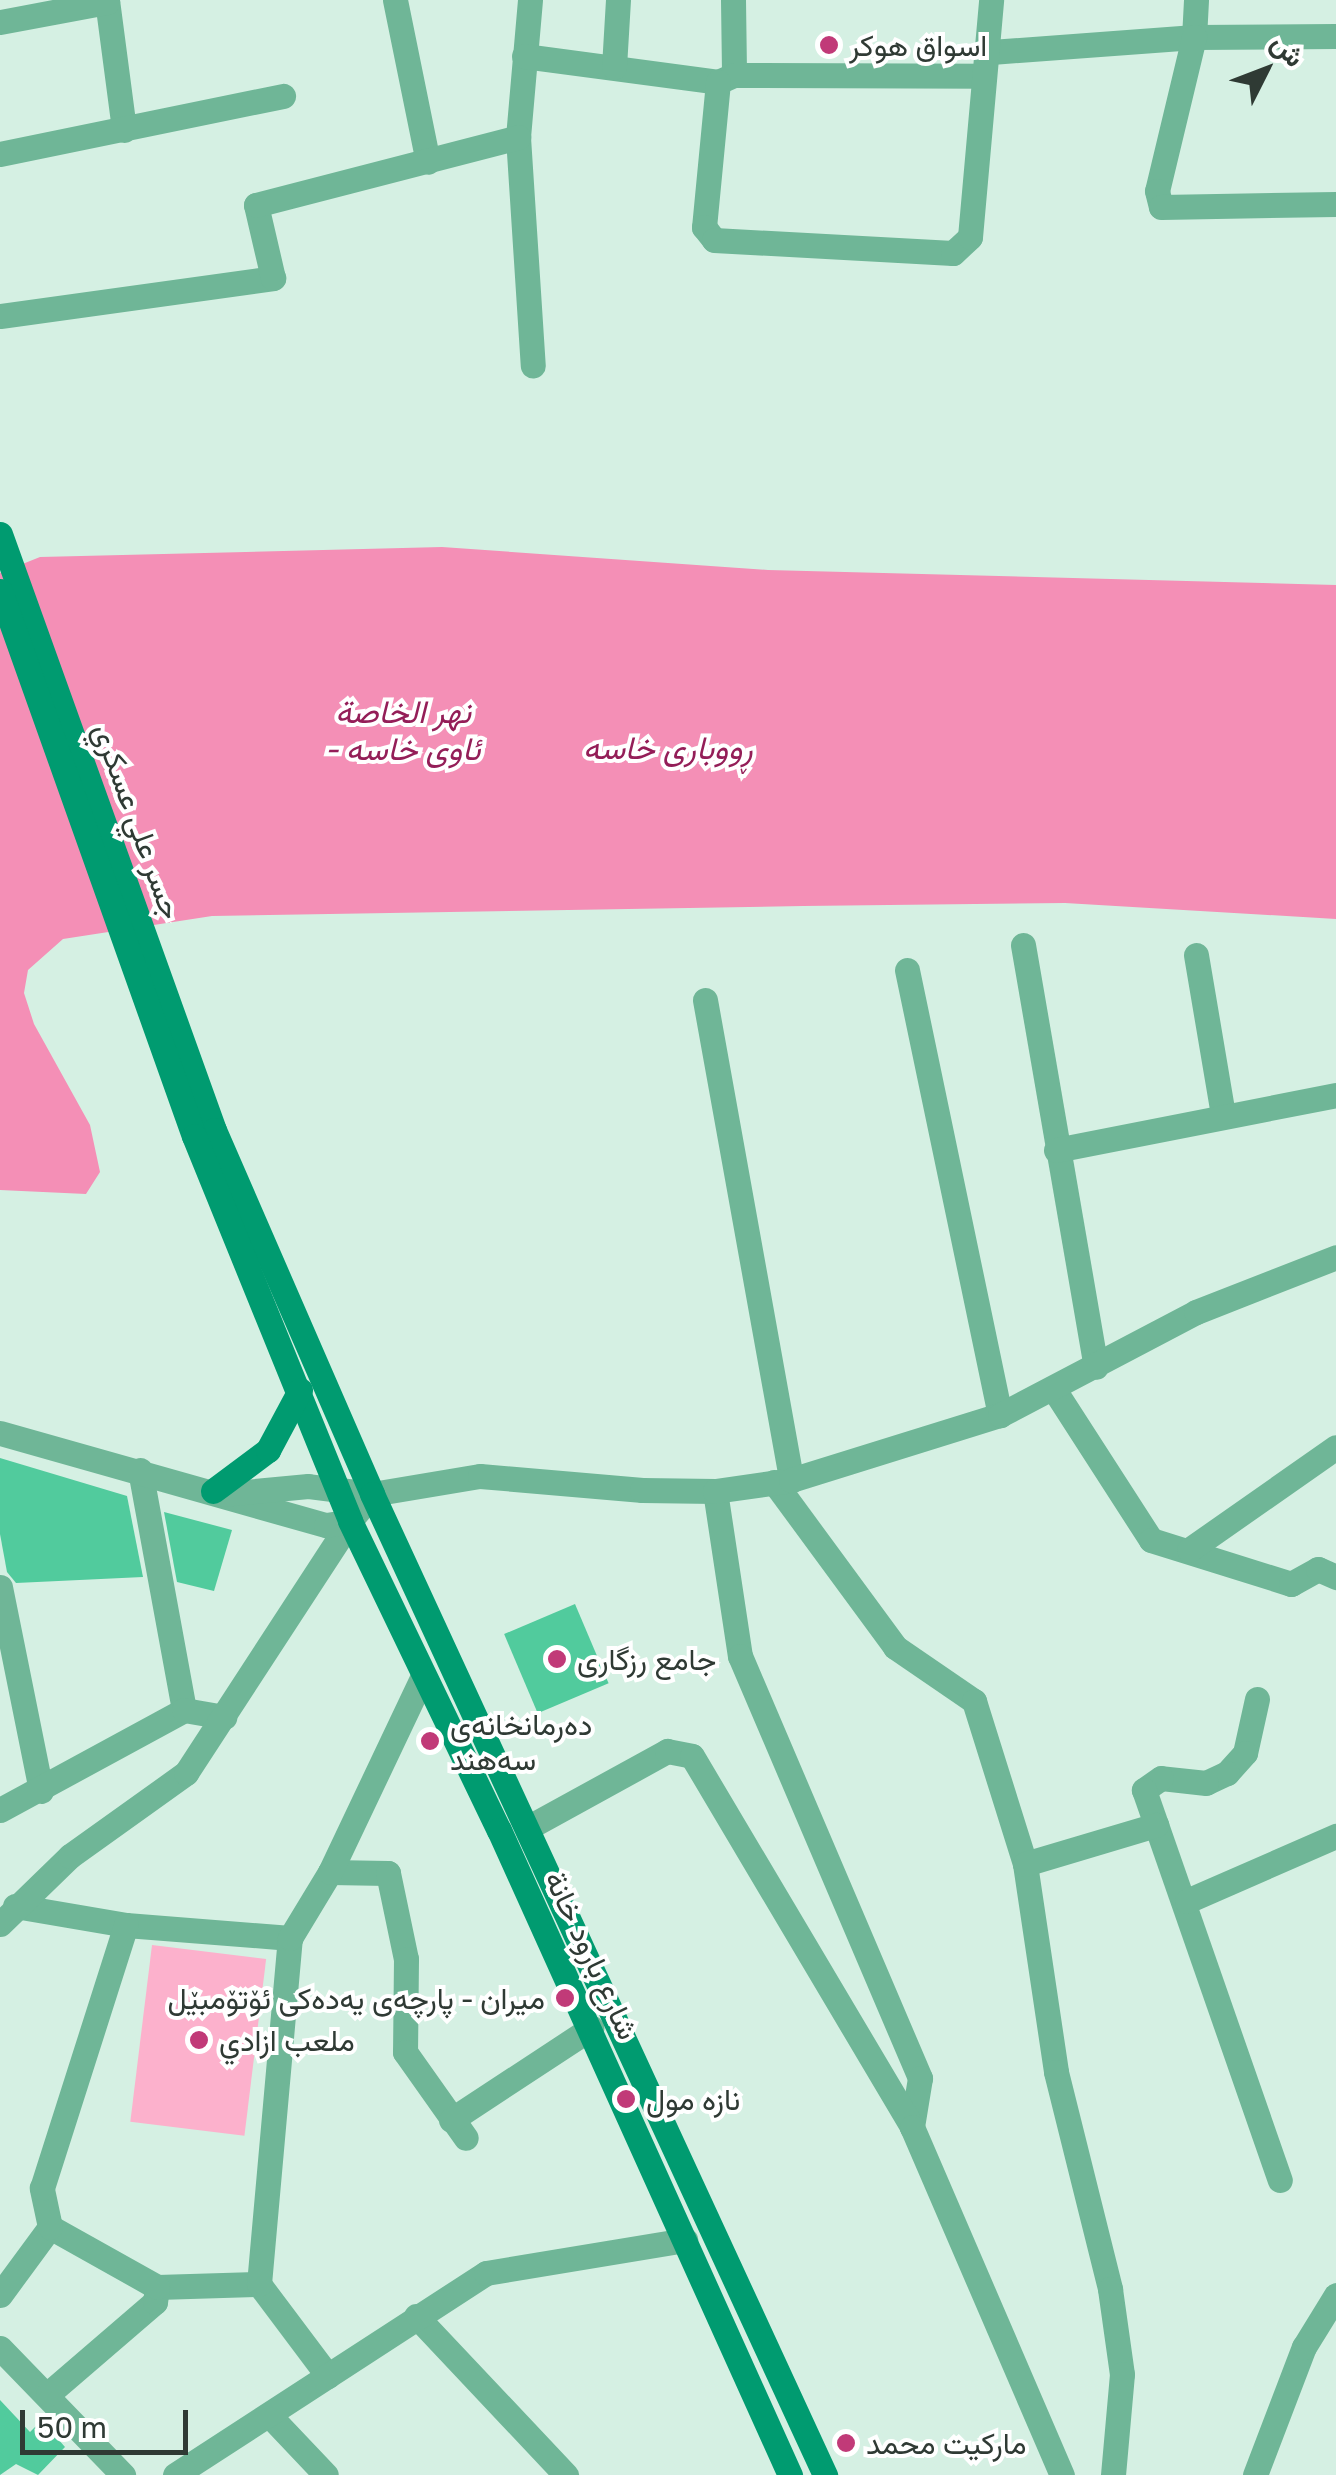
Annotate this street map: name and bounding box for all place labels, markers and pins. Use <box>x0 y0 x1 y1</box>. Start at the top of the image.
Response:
place label: اسواق هوكر <box>849 27 987 63</box>
marker: اسواق هوكر <box>818 34 840 56</box>
place label: جامع رزگاری <box>577 1641 716 1677</box>
marker: جامع رزگاری <box>546 1648 568 1670</box>
place label: دەرمانخانەی سەهند <box>450 1706 592 1776</box>
marker: دەرمانخانەی سەهند <box>419 1730 441 1752</box>
place label: میران - پارچەی یەدەکی ئۆتۆمبێل <box>167 1980 545 2016</box>
marker: میران - پارچەی یەدەکی ئۆتۆمبێل <box>554 1987 576 2009</box>
place label: ملعب ازادي <box>219 2022 355 2058</box>
marker: ملعب ازادي <box>188 2029 210 2051</box>
place label: نازه مول <box>646 2081 740 2117</box>
marker: نازه مول <box>615 2088 637 2110</box>
place label: ماركيت محمد <box>866 2425 1027 2461</box>
marker: ماركيت محمد <box>835 2432 857 2454</box>

